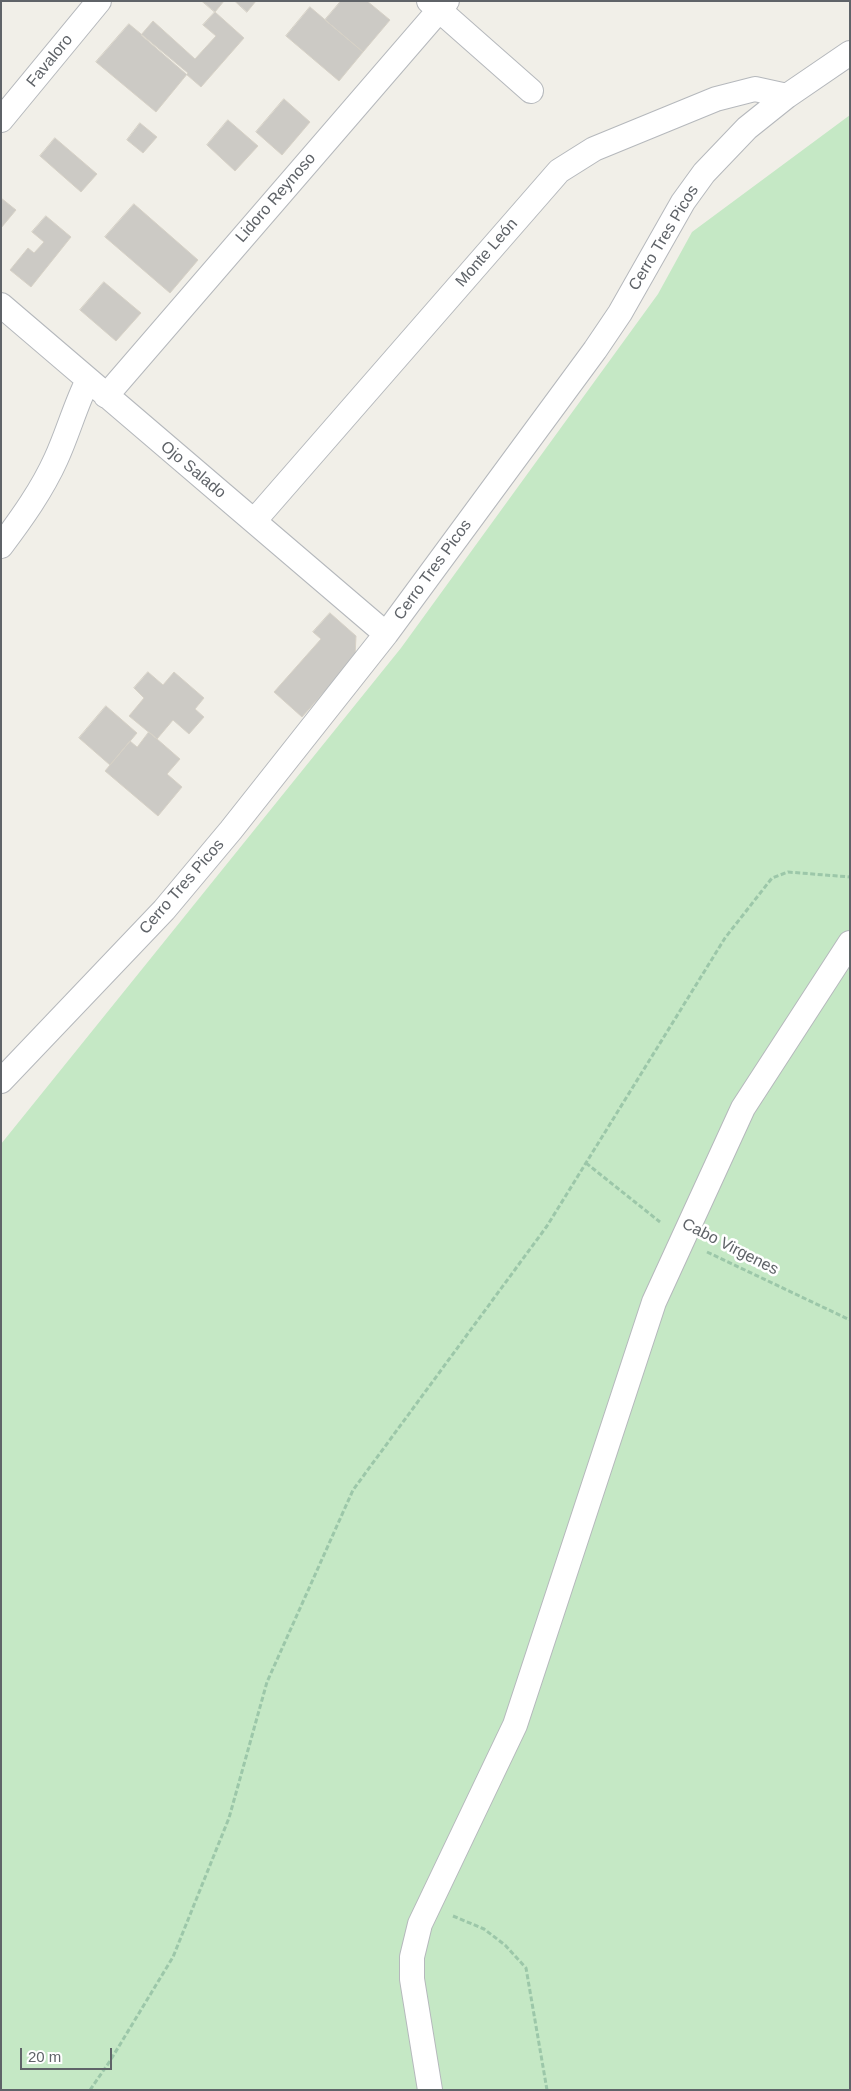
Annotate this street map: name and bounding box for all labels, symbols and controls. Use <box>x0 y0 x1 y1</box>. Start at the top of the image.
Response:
street label: Favaloro <box>23 31 77 91</box>
street label: Lidoro Reynoso <box>232 149 320 247</box>
street label: Cerro Tres Picos <box>625 182 703 294</box>
street label: Monte León <box>452 215 522 291</box>
street label: Ojo Salado <box>157 437 229 503</box>
street label: Cerro Tres Picos <box>390 516 476 624</box>
street label: Cerro Tres Picos <box>136 836 228 938</box>
street label: Cabo Virgenes <box>679 1214 781 1280</box>
scale bar <box>22 2038 115 2070</box>
text: 20 m <box>28 2048 61 2065</box>

